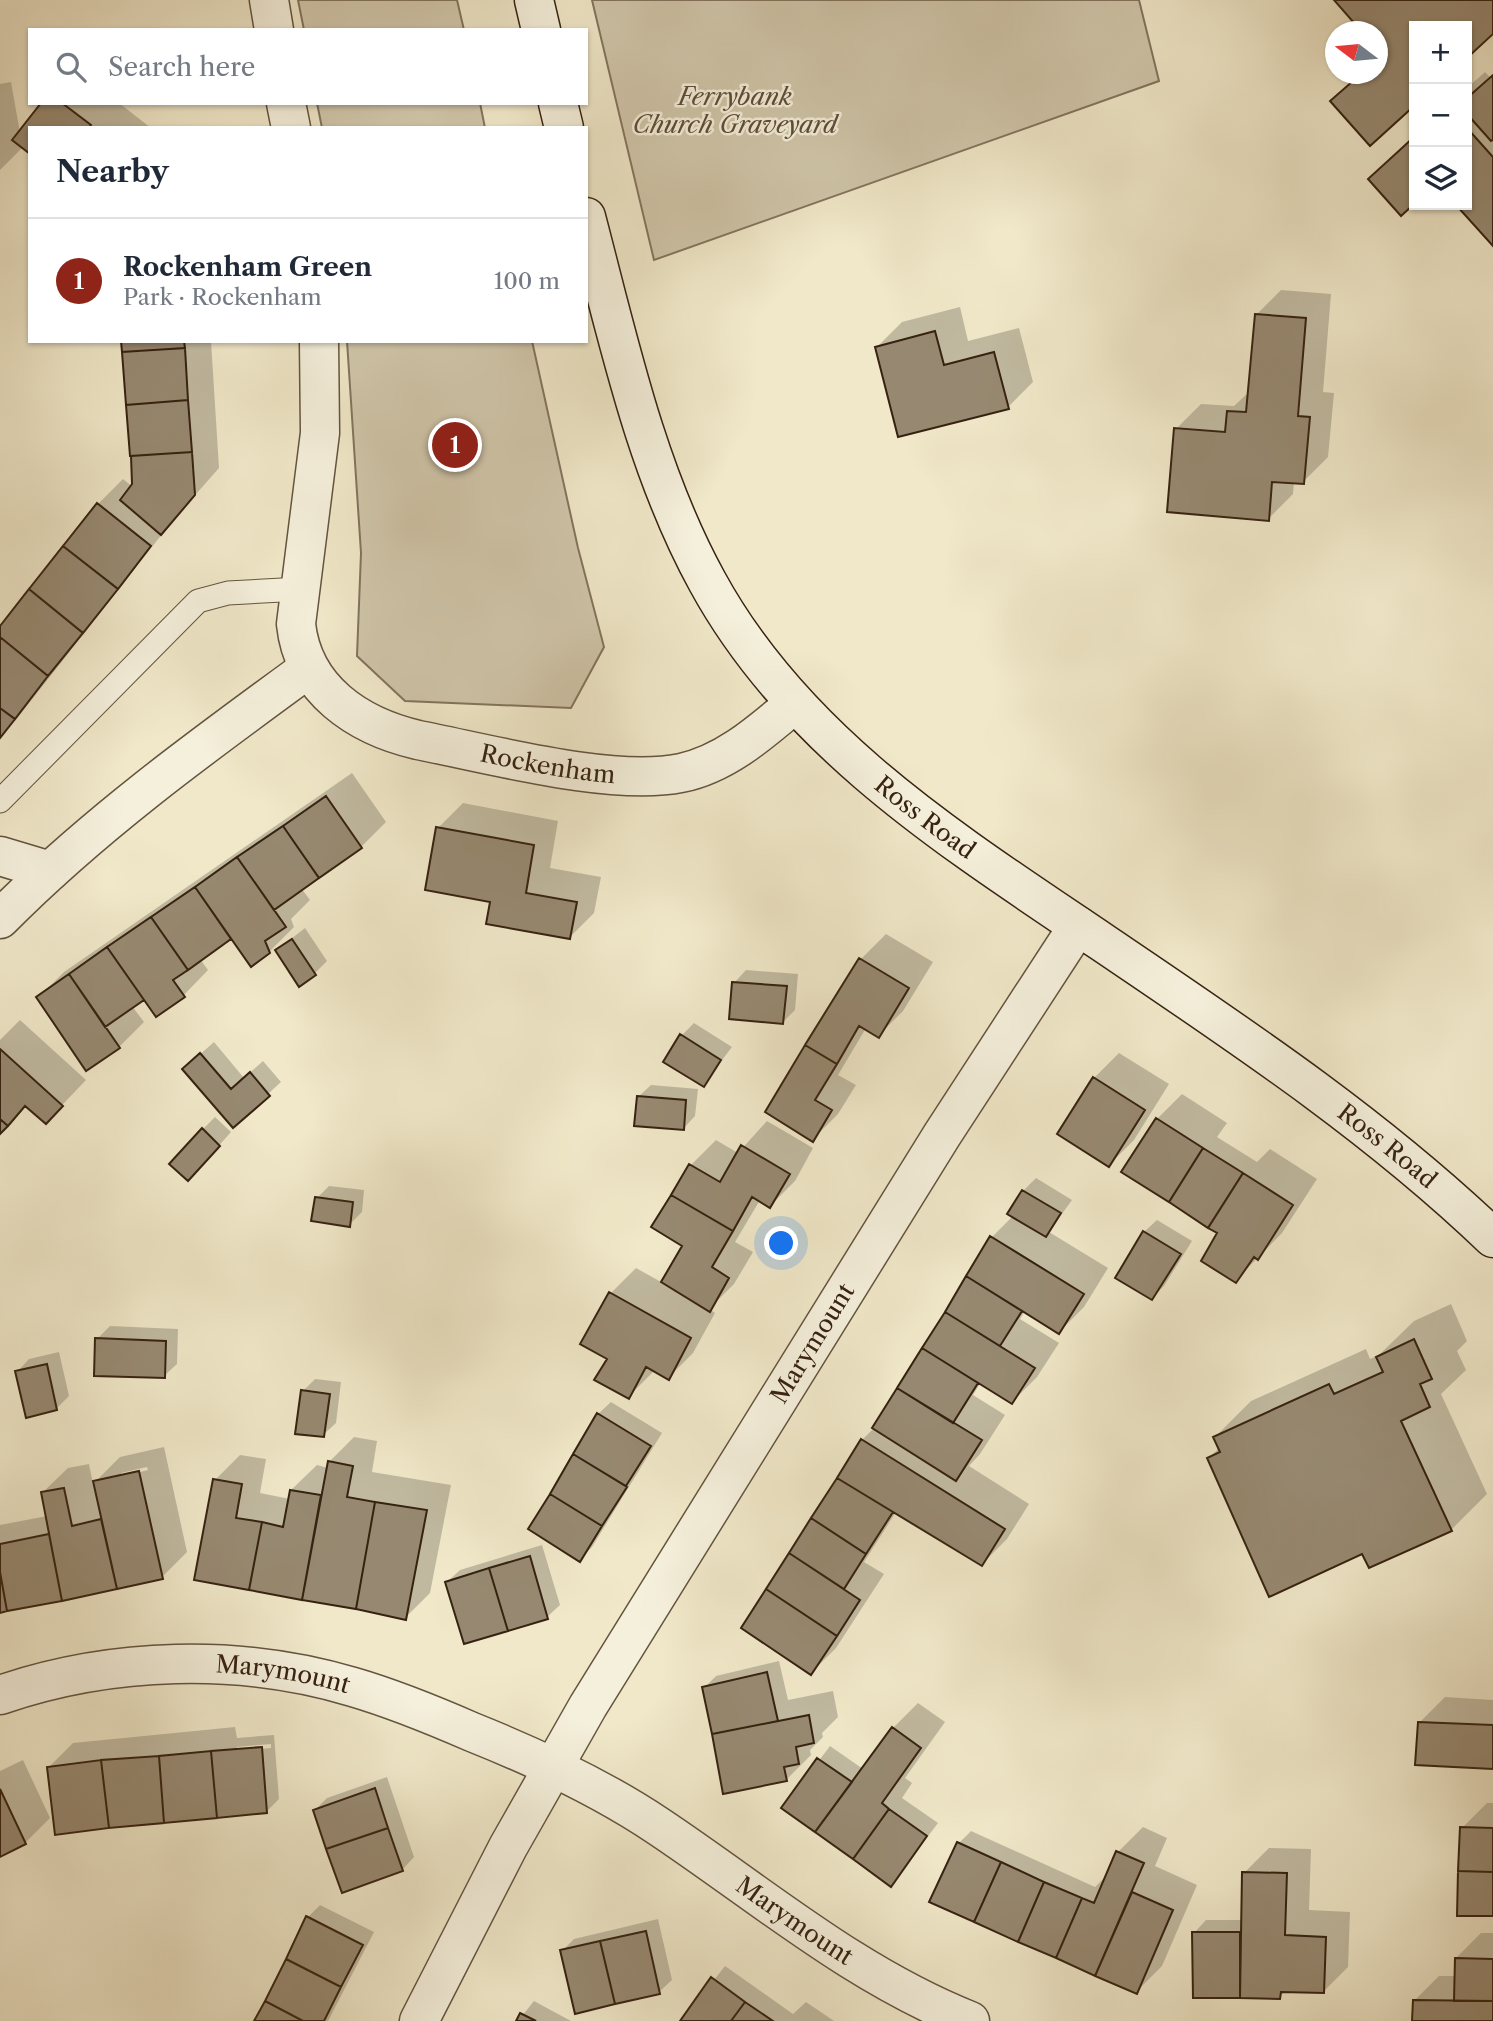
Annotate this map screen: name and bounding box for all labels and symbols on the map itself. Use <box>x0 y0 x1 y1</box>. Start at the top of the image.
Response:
north arrow <box>1325 21 1388 84</box>
park label: Ferrybank Church Graveyard <box>633 82 840 139</box>
pin: 1 <box>432 419 478 471</box>
street label: Rockenham <box>478 739 617 789</box>
street label: Ross Road <box>869 770 981 865</box>
street label: Ross Road <box>1332 1097 1443 1194</box>
your location <box>764 1226 798 1260</box>
street label: Marymount <box>764 1278 861 1409</box>
street label: Marymount <box>215 1649 354 1700</box>
street label: Marymount <box>731 1870 859 1971</box>

